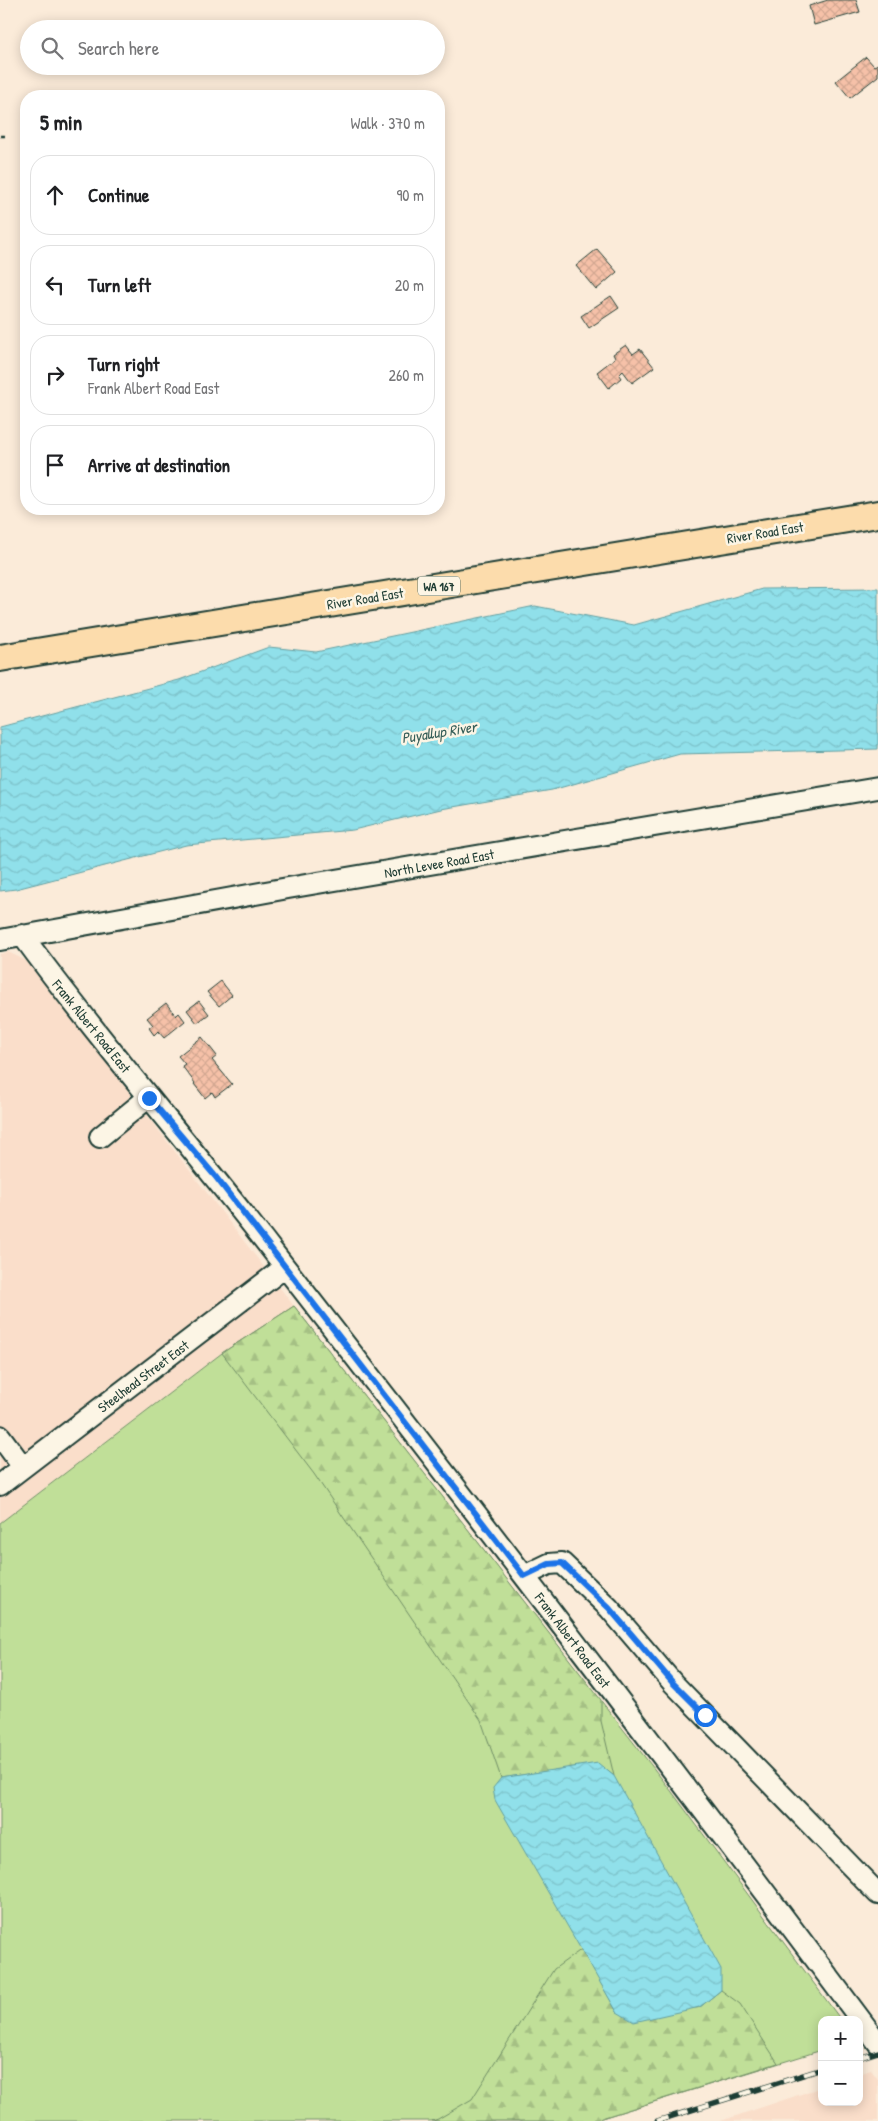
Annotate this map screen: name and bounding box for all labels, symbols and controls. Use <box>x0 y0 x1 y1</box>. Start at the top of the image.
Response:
search box <box>20 20 445 75</box>
icon: search <box>38 34 66 62</box>
text: Search here <box>78 35 159 61</box>
text: 5 min <box>40 108 82 137</box>
text: Walk · 370 m <box>351 112 425 134</box>
icon: ahead <box>41 181 69 209</box>
text: Continue <box>88 182 149 208</box>
text: 90 m <box>396 184 424 206</box>
icon: left <box>41 271 69 299</box>
text: Turn left <box>88 272 151 298</box>
text: 20 m <box>395 274 424 296</box>
text: Turn right <box>88 351 159 377</box>
icon: right <box>41 361 69 389</box>
text: 260 m <box>388 364 424 386</box>
text: Frank Albert Road East <box>88 377 219 399</box>
icon: arrive <box>41 451 69 479</box>
text: Arrive at destination <box>88 452 230 478</box>
street label: River Road East <box>725 517 805 547</box>
road number: WA 167 <box>418 576 460 596</box>
street label: River Road East <box>325 583 405 613</box>
water label: Puyallup River <box>400 715 480 748</box>
street label: North Levee Road East <box>383 844 496 882</box>
street label: Frank Albert Road East <box>48 975 136 1077</box>
route end <box>138 1087 161 1110</box>
street label: Steelhead Street East <box>94 1335 193 1417</box>
street label: Frank Albert Road East <box>530 1588 615 1692</box>
route start <box>694 1704 717 1727</box>
map controls <box>818 2016 863 2106</box>
button: + <box>818 2016 863 2061</box>
button: − <box>818 2061 863 2106</box>

